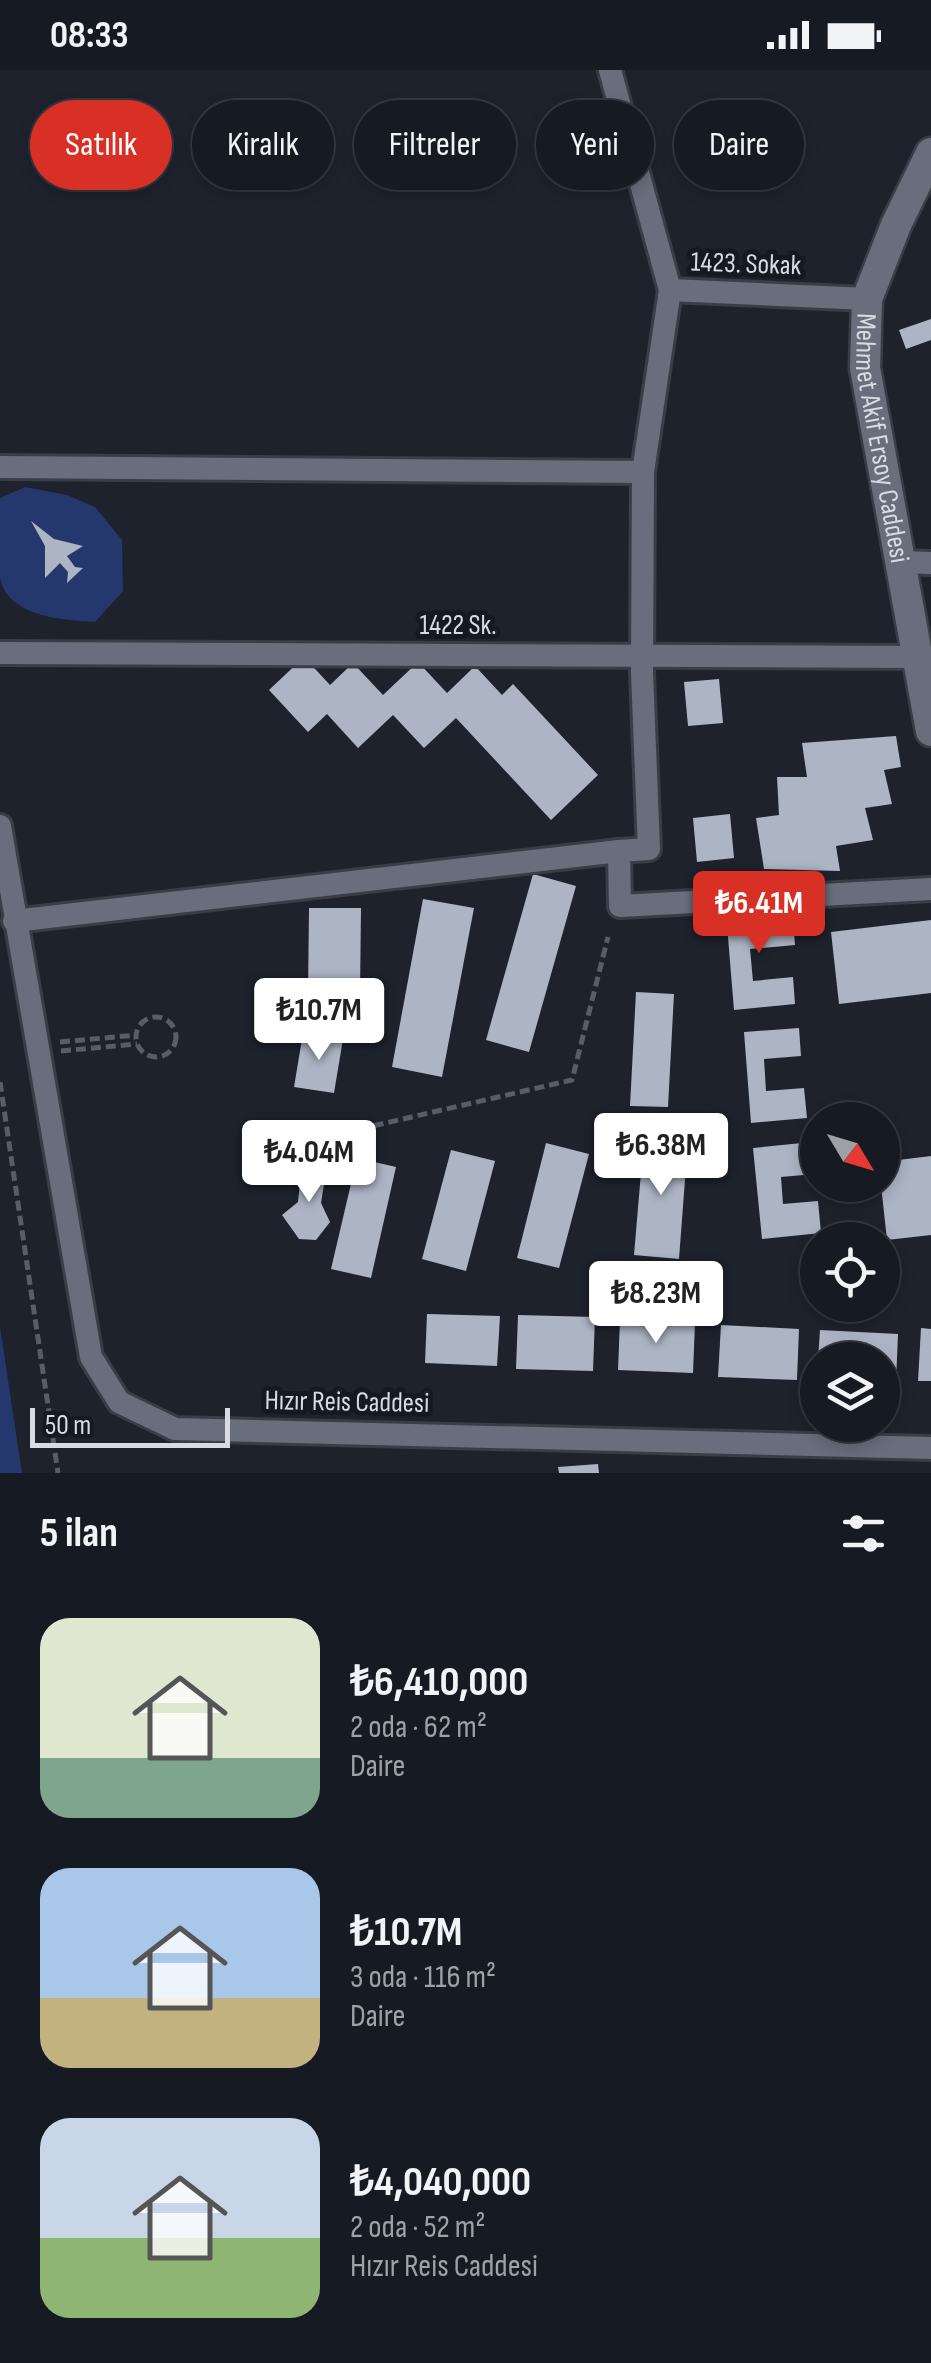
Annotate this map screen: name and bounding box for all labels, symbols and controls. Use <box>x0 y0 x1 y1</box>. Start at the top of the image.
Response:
text: 08:33 <box>50 13 129 58</box>
chip: Satılık <box>30 100 172 190</box>
chip: Kiralık <box>192 100 334 190</box>
chip: Filtreler <box>354 100 516 190</box>
chip: Yeni <box>536 100 654 190</box>
chip: Daire <box>674 100 804 190</box>
street label: 1423. Sokak <box>690 246 802 282</box>
street label: Mehmet Akif Ersoy Caddesi <box>848 313 917 566</box>
street label: 1422 Sk. <box>419 609 497 642</box>
pin: ₺6.41M <box>678 871 840 956</box>
text: ₺6.41M <box>715 884 803 923</box>
pin: ₺10.7M <box>238 978 400 1063</box>
text: ₺10.7M <box>276 991 362 1030</box>
north arrow <box>800 1102 900 1202</box>
map controls <box>800 1102 900 1442</box>
pin: ₺6.38M <box>580 1113 742 1198</box>
pin: ₺4.04M <box>228 1120 390 1205</box>
text: ₺6.38M <box>616 1126 706 1165</box>
text: ₺4.04M <box>264 1133 354 1172</box>
button: locate <box>800 1222 900 1322</box>
pin: ₺8.23M <box>575 1261 737 1346</box>
text: ₺8.23M <box>611 1274 701 1313</box>
button: layers <box>800 1342 900 1442</box>
street label: Hızır Reis Caddesi <box>264 1384 430 1420</box>
scale bar <box>30 1403 230 1448</box>
text: 50 m <box>45 1409 91 1442</box>
icon: filters <box>836 1506 891 1561</box>
text: 5 ilan <box>40 1508 118 1559</box>
text: ₺6,410,000 <box>350 1657 528 1708</box>
icon: home <box>120 1658 240 1778</box>
text: 2 oda · 62 m² <box>350 1708 487 1747</box>
text: Daire <box>350 1747 405 1786</box>
text: ₺10.7M <box>350 1907 462 1958</box>
icon: home <box>120 1908 240 2028</box>
text: 3 oda · 116 m² <box>350 1958 496 1997</box>
text: Daire <box>350 1997 405 2036</box>
text: ₺4,040,000 <box>350 2157 531 2208</box>
icon: home <box>120 2158 240 2278</box>
text: 2 oda · 52 m² <box>350 2208 485 2247</box>
text: Hızır Reis Caddesi <box>350 2247 538 2286</box>

